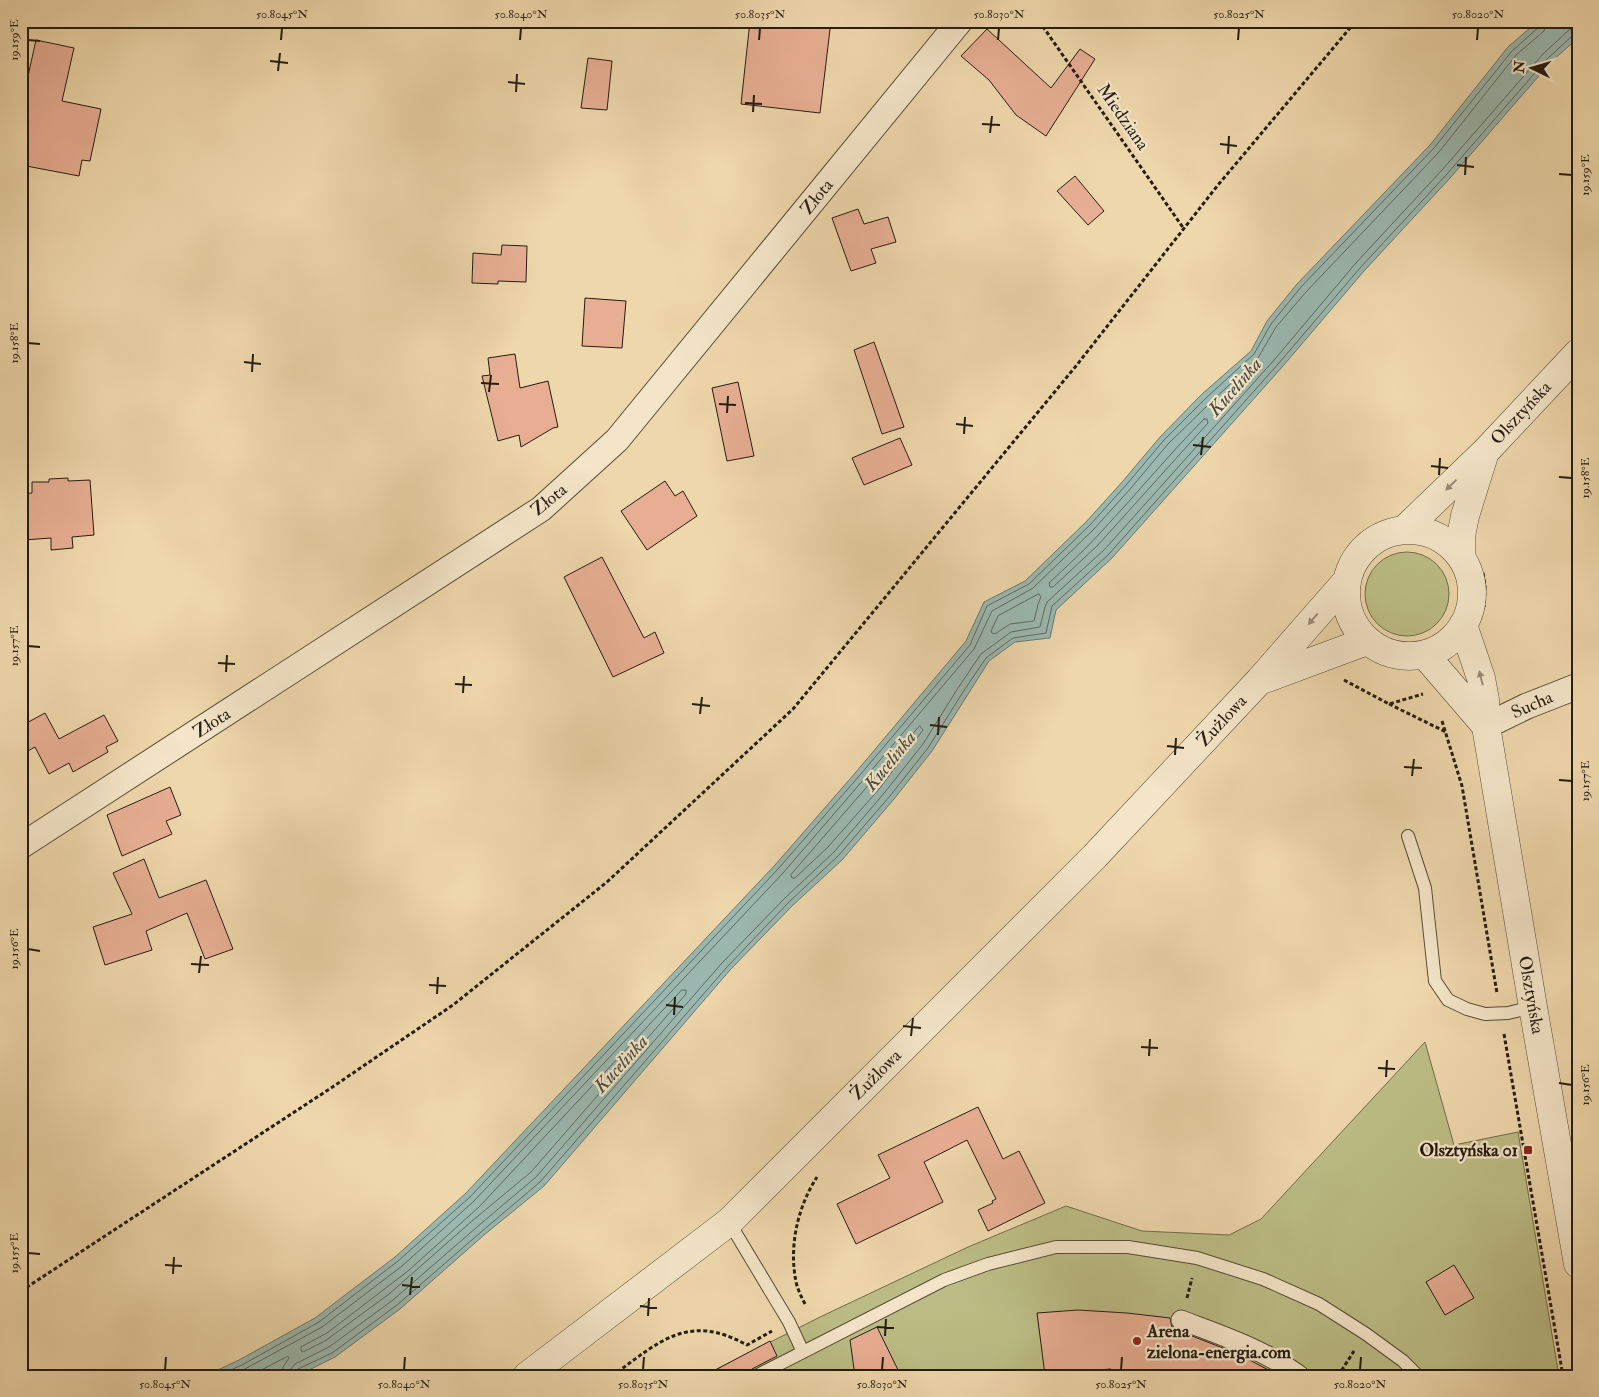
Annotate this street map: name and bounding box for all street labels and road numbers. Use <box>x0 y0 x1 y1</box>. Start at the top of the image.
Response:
street label: Miedziana <box>1092 79 1155 155</box>
street label: Złota <box>795 174 839 220</box>
street label: Olsztyńska <box>1486 376 1557 450</box>
street label: Złota <box>526 478 572 522</box>
street label: Sucha <box>1508 685 1557 724</box>
street label: Żużlowa <box>1191 689 1252 752</box>
street label: Złota <box>189 702 236 744</box>
street label: Olsztyńska <box>1513 954 1549 1037</box>
street label: Żużlowa <box>845 1043 907 1105</box>

